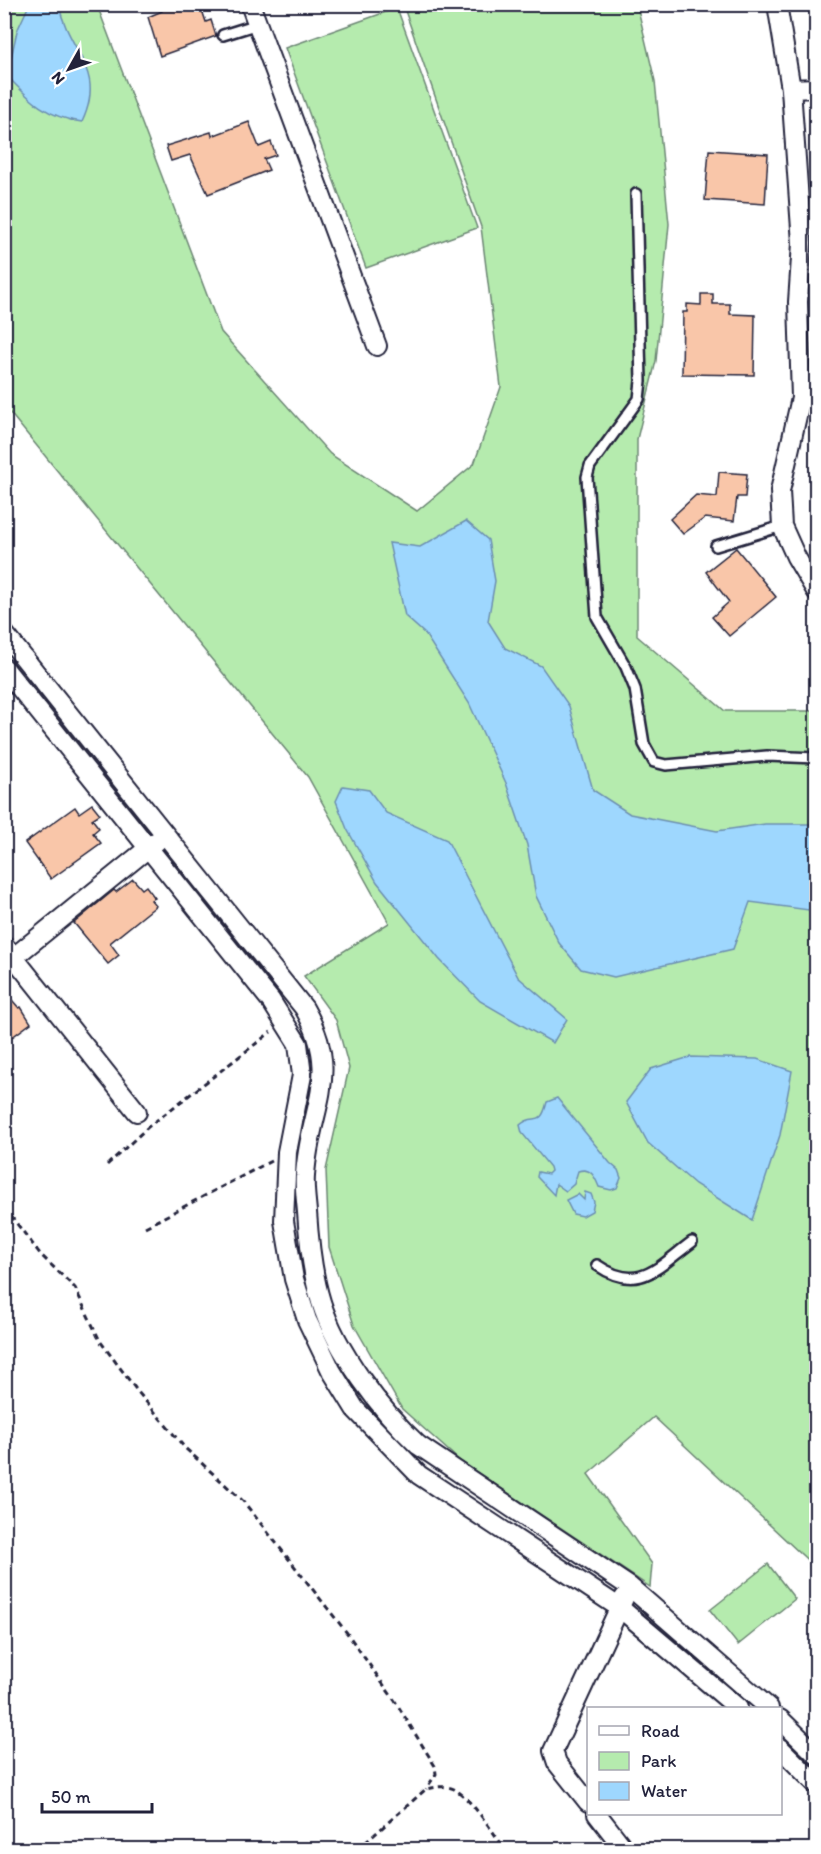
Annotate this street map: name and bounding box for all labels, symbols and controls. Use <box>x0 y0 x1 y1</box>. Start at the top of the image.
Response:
north arrow <box>39 39 99 99</box>
text: N <box>47 68 69 89</box>
legend <box>587 1707 782 1815</box>
text: Road <box>641 1720 680 1742</box>
text: Park <box>641 1750 676 1772</box>
scale bar <box>42 1776 152 1814</box>
text: Water <box>641 1780 687 1802</box>
text: 50 m <box>51 1786 91 1808</box>

